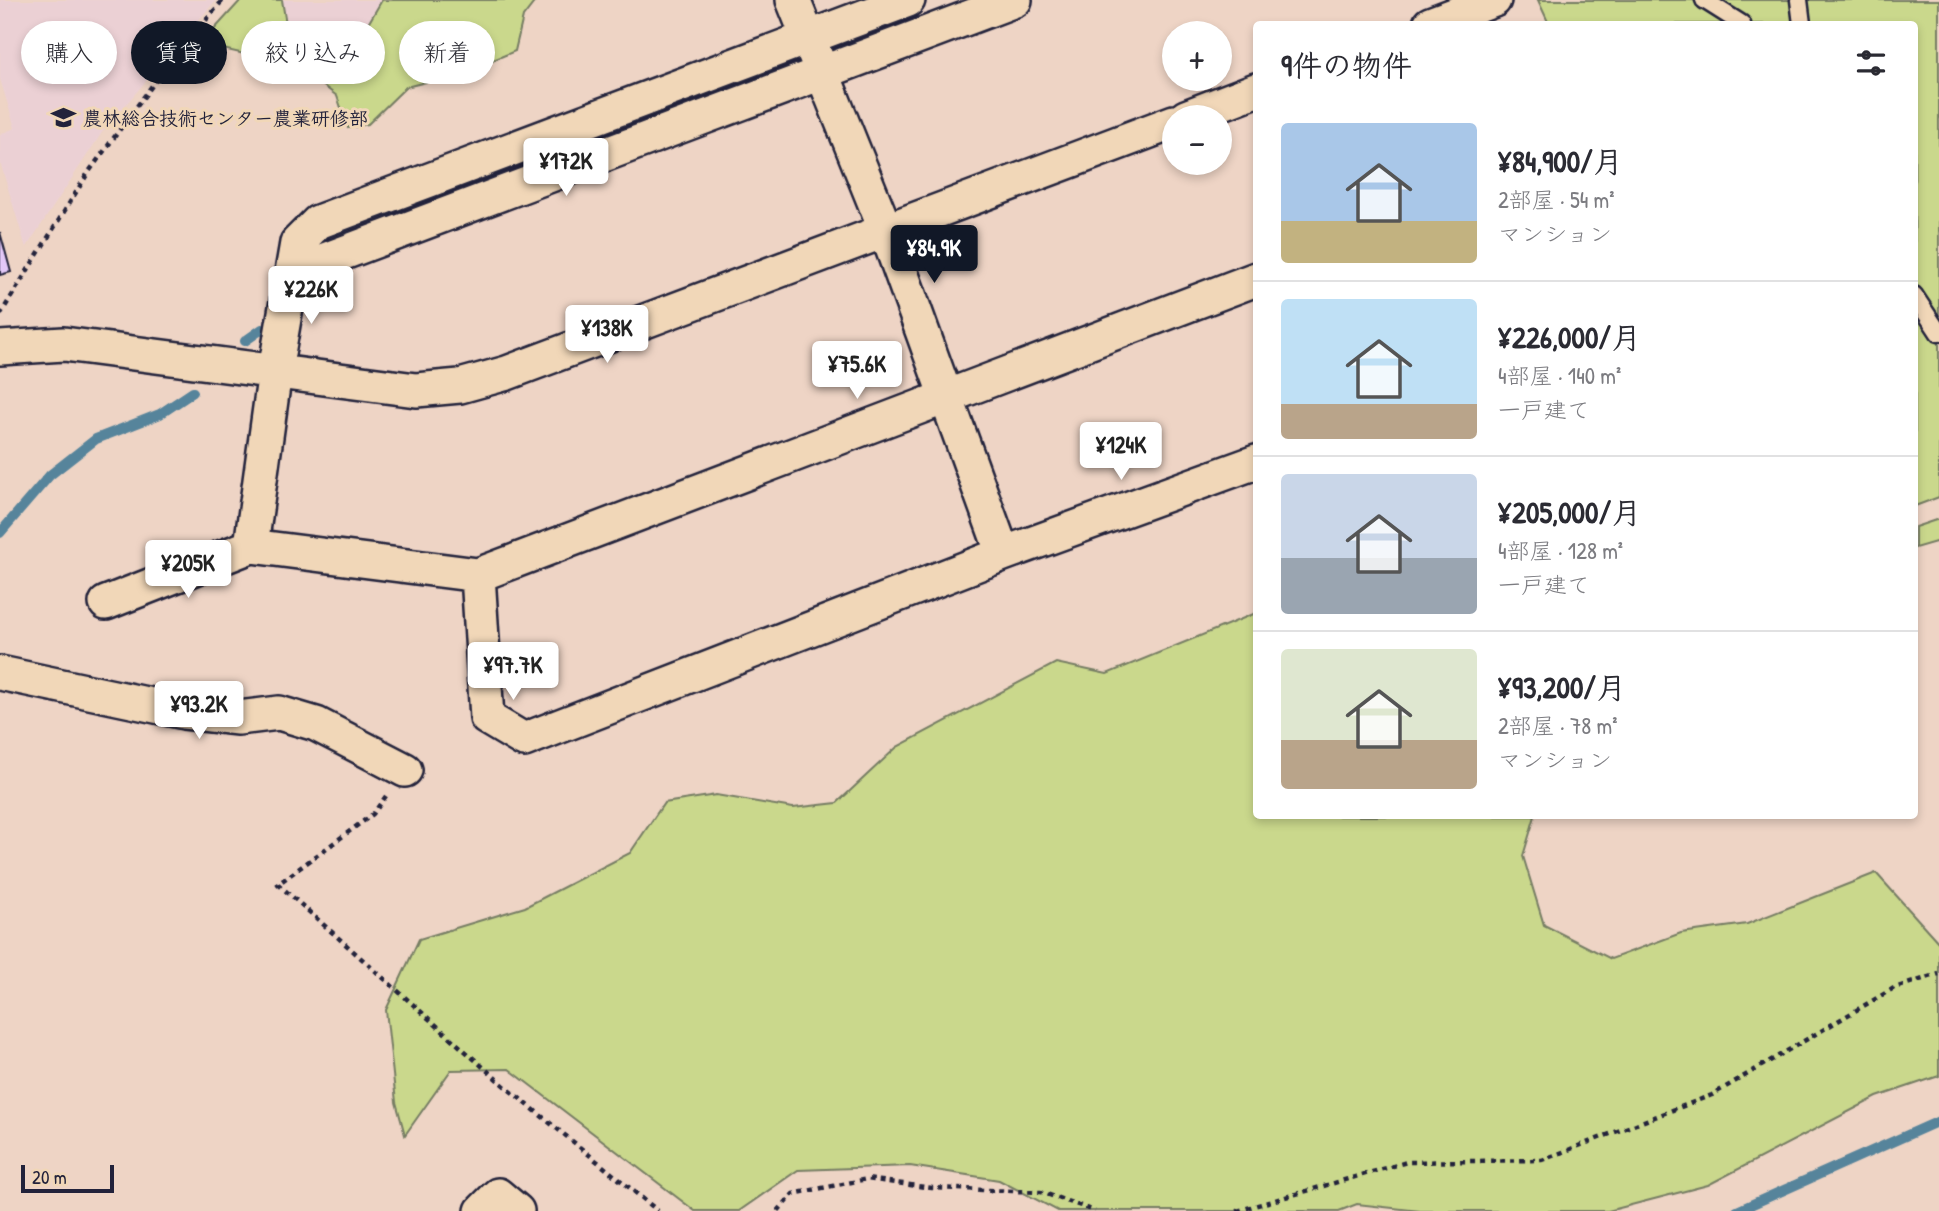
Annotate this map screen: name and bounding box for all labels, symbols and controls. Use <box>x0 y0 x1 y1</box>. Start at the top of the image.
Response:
chip: 購入 <box>21 21 117 84</box>
chip: 賃貸 <box>131 21 227 84</box>
chip: 絞り込み <box>241 21 385 84</box>
chip: 新着 <box>399 21 495 84</box>
map controls <box>1162 21 1232 175</box>
button: + <box>1162 21 1232 91</box>
icon: filters <box>1852 44 1890 82</box>
text: 9件の物件 <box>1281 45 1412 85</box>
school or university icon: 農林総合技術センター農業研修部 <box>49 104 77 132</box>
place label: 農林総合技術センター農業研修部 <box>83 105 368 131</box>
button: − <box>1162 105 1232 175</box>
pin: ¥172K <box>517 138 615 198</box>
text: ¥84,900/月 <box>1498 141 1623 181</box>
text: ¥172K <box>539 145 593 176</box>
icon: home <box>1337 151 1421 235</box>
text: 2部屋 · 54 m² <box>1498 184 1615 215</box>
text: マンション <box>1498 218 1612 249</box>
pin: ¥84.9K <box>877 226 991 285</box>
text: ¥84.9K <box>907 232 961 263</box>
pin: ¥226K <box>262 266 360 326</box>
text: ¥226K <box>284 273 338 304</box>
pin: ¥138K <box>558 306 656 365</box>
text: ¥138K <box>581 312 633 343</box>
text: ¥226,000/月 <box>1498 317 1641 357</box>
icon: home <box>1337 327 1421 411</box>
pin: ¥75.6K <box>800 342 914 401</box>
text: ¥75.6K <box>828 348 886 379</box>
text: 4部屋 · 140 m² <box>1498 360 1621 391</box>
text: 一戸建て <box>1498 394 1590 425</box>
pin: ¥124K <box>1072 422 1170 482</box>
text: ¥124K <box>1096 429 1146 460</box>
text: ¥205,000/月 <box>1498 492 1641 532</box>
icon: home <box>1337 502 1421 586</box>
text: 4部屋 · 128 m² <box>1498 535 1623 566</box>
pin: ¥205K <box>139 540 237 600</box>
text: ¥205K <box>161 547 215 578</box>
text: 一戸建て <box>1498 569 1590 600</box>
pin: ¥97.7K <box>456 642 570 702</box>
text: ¥97.7K <box>484 649 542 680</box>
text: ¥93,200/月 <box>1498 667 1626 707</box>
icon: home <box>1337 677 1421 761</box>
pin: ¥93.2K <box>142 682 256 741</box>
text: ¥93.2K <box>170 688 228 719</box>
text: 2部屋 · 78 m² <box>1498 710 1618 741</box>
text: マンション <box>1498 744 1612 775</box>
scale bar <box>21 1162 114 1194</box>
text: 20 m <box>32 1164 67 1190</box>

